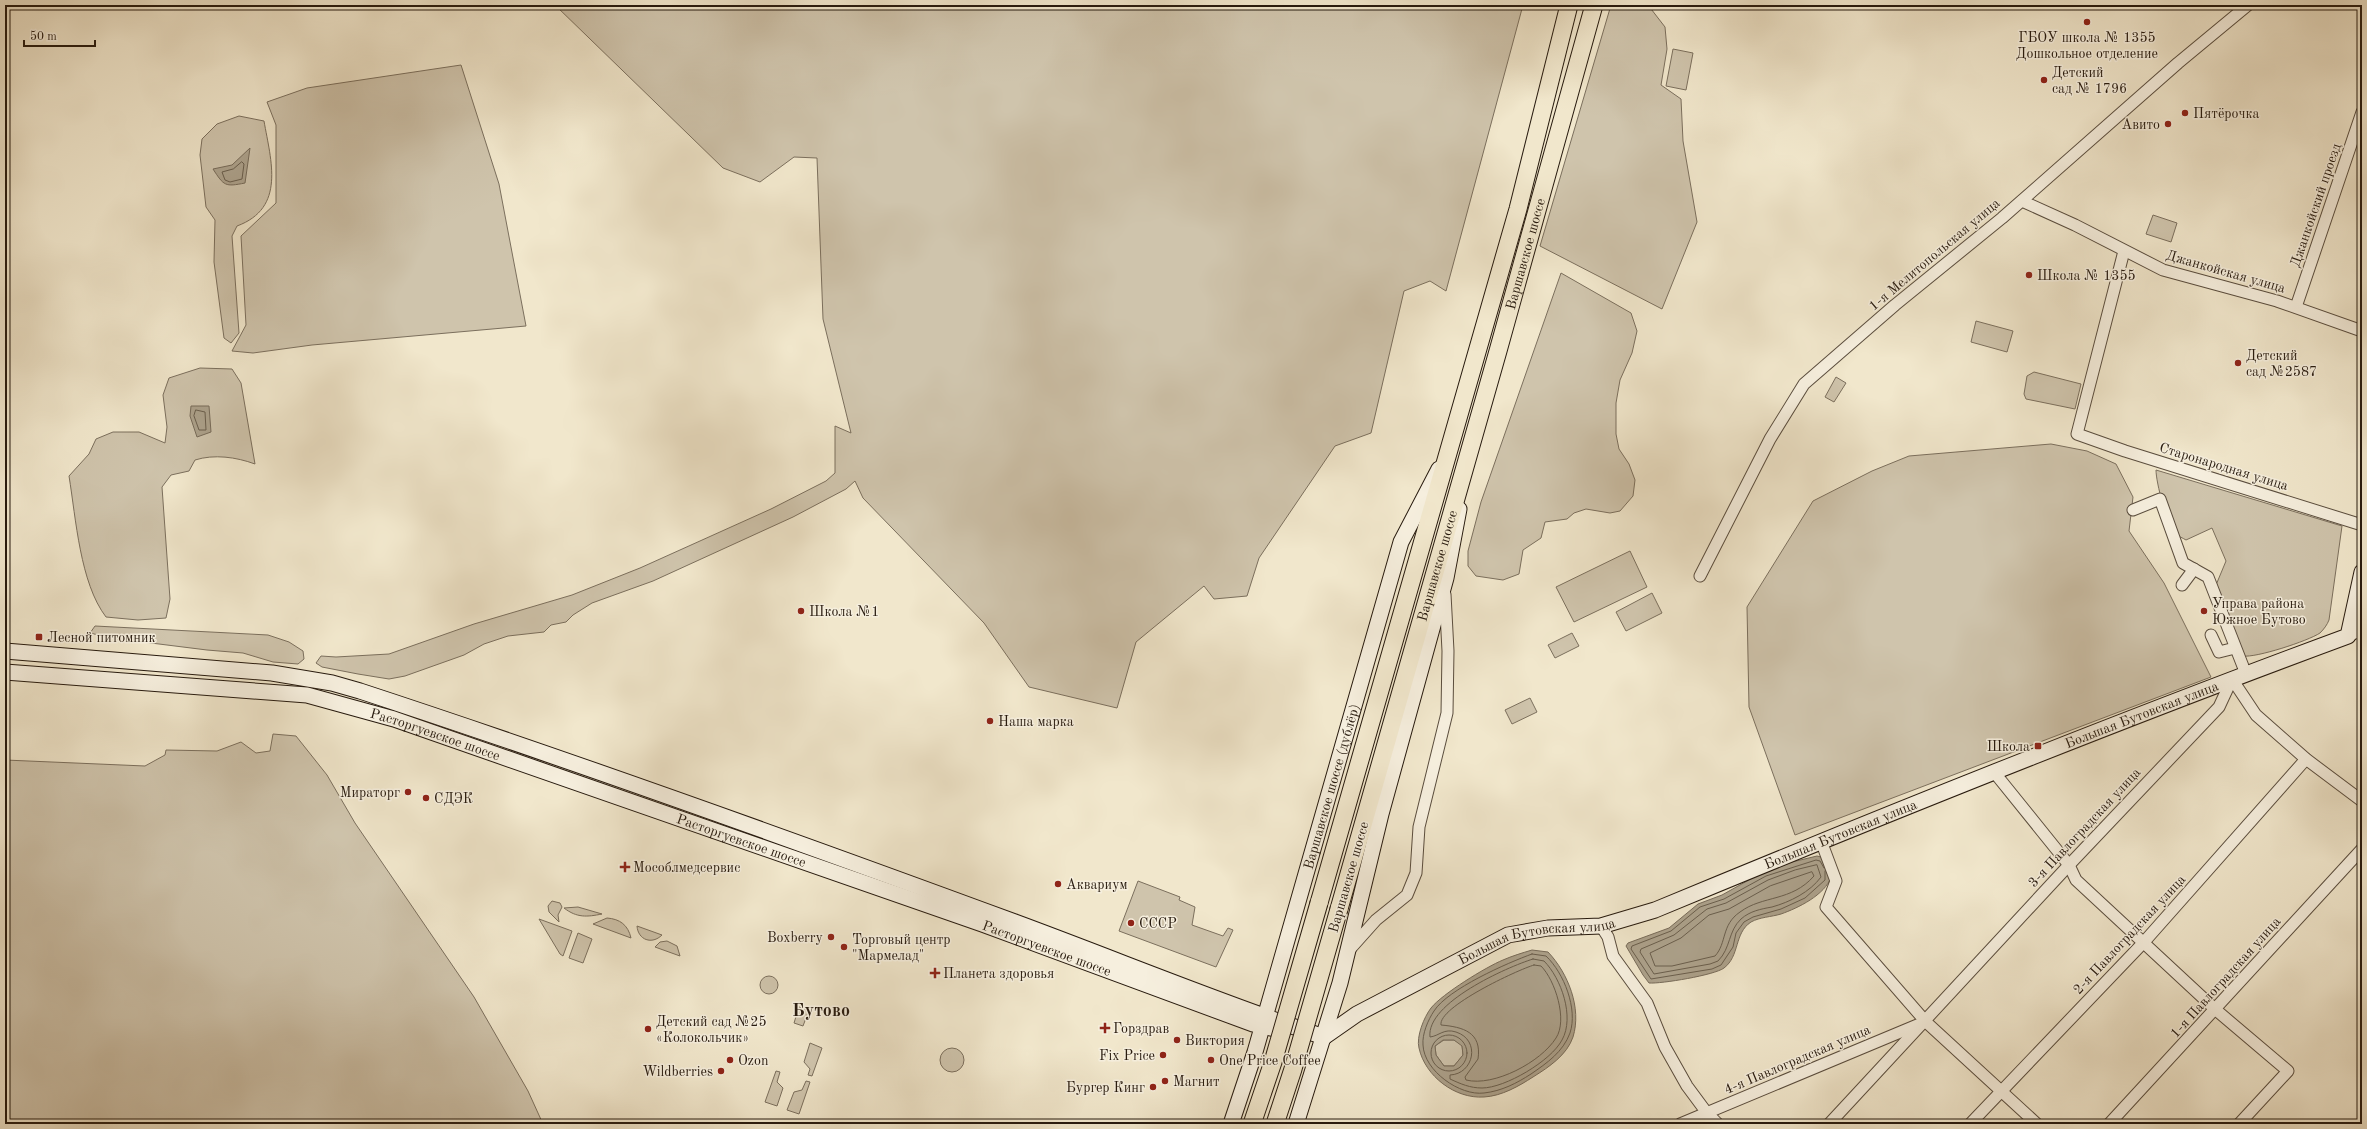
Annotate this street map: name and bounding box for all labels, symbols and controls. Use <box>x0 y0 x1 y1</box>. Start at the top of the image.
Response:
marker: ГБОУ школа № 1355 Дошкольное отделение <box>2082 17 2092 27</box>
scale bar <box>24 22 95 48</box>
text: 50 m <box>30 30 57 43</box>
place label: ГБОУ школа № 1355 Дошкольное отделение <box>2016 31 2158 61</box>
place label: Детский сад № 1796 <box>2052 66 2127 96</box>
marker: Детский сад № 1796 <box>2039 75 2049 85</box>
place label: Пятёрочка <box>2193 107 2260 121</box>
marker: Пятёрочка <box>2180 108 2190 118</box>
place label: Авито <box>2122 118 2160 132</box>
marker: Авито <box>2163 119 2173 129</box>
street label: Джанкойский проезд <box>2288 142 2344 269</box>
street label: 1-я Мелитопольская улица <box>1867 196 2003 314</box>
street label: Варшавское шоссе <box>1504 197 1548 311</box>
street label: Джанкойская улица <box>2164 248 2287 296</box>
place label: Школа № 1355 <box>2037 269 2136 283</box>
marker: Школа № 1355 <box>2024 270 2034 280</box>
place label: Детский сад №2587 <box>2246 349 2317 379</box>
marker: Детский сад №2587 <box>2233 358 2243 368</box>
street label: Старонародная улица <box>2158 441 2290 493</box>
street label: Варшавское шоссе <box>1415 509 1460 623</box>
place label: Управа района Южное Бутово <box>2212 597 2306 627</box>
place label: Школа №1 <box>809 605 879 619</box>
marker: Школа №1 <box>796 606 806 616</box>
marker: Управа района Южное Бутово <box>2199 606 2209 616</box>
place label: Лесной питомник <box>47 631 156 645</box>
marker: Лесной питомник <box>34 632 44 642</box>
street label: Большая Бутовская улица <box>2063 679 2221 751</box>
street label: Варшавское шоссе (дублёр) <box>1302 703 1362 871</box>
street label: Расторгуевское шоссе <box>369 707 502 763</box>
place label: Наша марка <box>998 715 1074 729</box>
marker: Наша марка <box>985 716 995 726</box>
place label: Школа <box>1987 740 2030 754</box>
marker: Школа <box>2033 741 2043 751</box>
street label: 3-я Павлоградская улица <box>2026 765 2144 890</box>
place label: Мираторг <box>340 786 400 800</box>
marker: Мираторг <box>403 787 413 797</box>
place label: СДЭК <box>434 792 473 806</box>
marker: СДЭК <box>421 793 431 803</box>
street label: Большая Бутовская улица <box>1762 798 1919 872</box>
street label: Расторгуевское шоссе <box>674 812 808 870</box>
street label: Варшавское шоссе <box>1326 820 1372 934</box>
place label: Мособлмедсервис <box>633 861 740 875</box>
marker: Мособлмедсервис <box>620 862 630 872</box>
street label: 2-я Павлоградская улица <box>2071 872 2189 997</box>
place label: Аквариум <box>1066 878 1128 892</box>
marker: Аквариум <box>1053 879 1063 889</box>
street label: 1-я Павлоградская улица <box>2168 914 2284 1041</box>
street label: Большая Бутовская улица <box>1456 916 1617 968</box>
place label: СССР <box>1139 917 1177 931</box>
marker: СССР <box>1126 918 1136 928</box>
street label: Расторгуевское шоссе <box>980 919 1113 979</box>
place label: Boxberry <box>767 931 824 945</box>
marker: Boxberry <box>826 932 836 942</box>
place label: Торговый центр "Мармелад" <box>852 933 951 963</box>
marker: Торговый центр "Мармелад" <box>839 942 849 952</box>
place label: Планета здоровья <box>943 967 1054 981</box>
marker: Планета здоровья <box>930 968 940 978</box>
district label: Бутово <box>792 1002 850 1020</box>
place label: Детский сад №25 «Колокольчик» <box>656 1015 767 1045</box>
place label: Горздрав <box>1113 1022 1169 1036</box>
marker: Горздрав <box>1100 1023 1110 1033</box>
street label: 4-я Павлоградская улица <box>1722 1023 1873 1097</box>
marker: Детский сад №25 «Колокольчик» <box>643 1024 653 1034</box>
place label: Виктория <box>1185 1034 1245 1048</box>
marker: Виктория <box>1172 1035 1182 1045</box>
place label: Fix Price <box>1099 1049 1155 1063</box>
marker: Fix Price <box>1158 1050 1168 1060</box>
place label: Ozon <box>738 1054 769 1068</box>
place label: One Price Coffee <box>1219 1054 1321 1068</box>
marker: Ozon <box>725 1055 735 1065</box>
marker: One Price Coffee <box>1206 1055 1216 1065</box>
place label: Wildberries <box>642 1065 713 1079</box>
marker: Wildberries <box>716 1066 726 1076</box>
place label: Магнит <box>1173 1075 1220 1089</box>
marker: Магнит <box>1160 1076 1170 1086</box>
place label: Бургер Кинг <box>1066 1081 1145 1095</box>
marker: Бургер Кинг <box>1148 1082 1158 1092</box>

